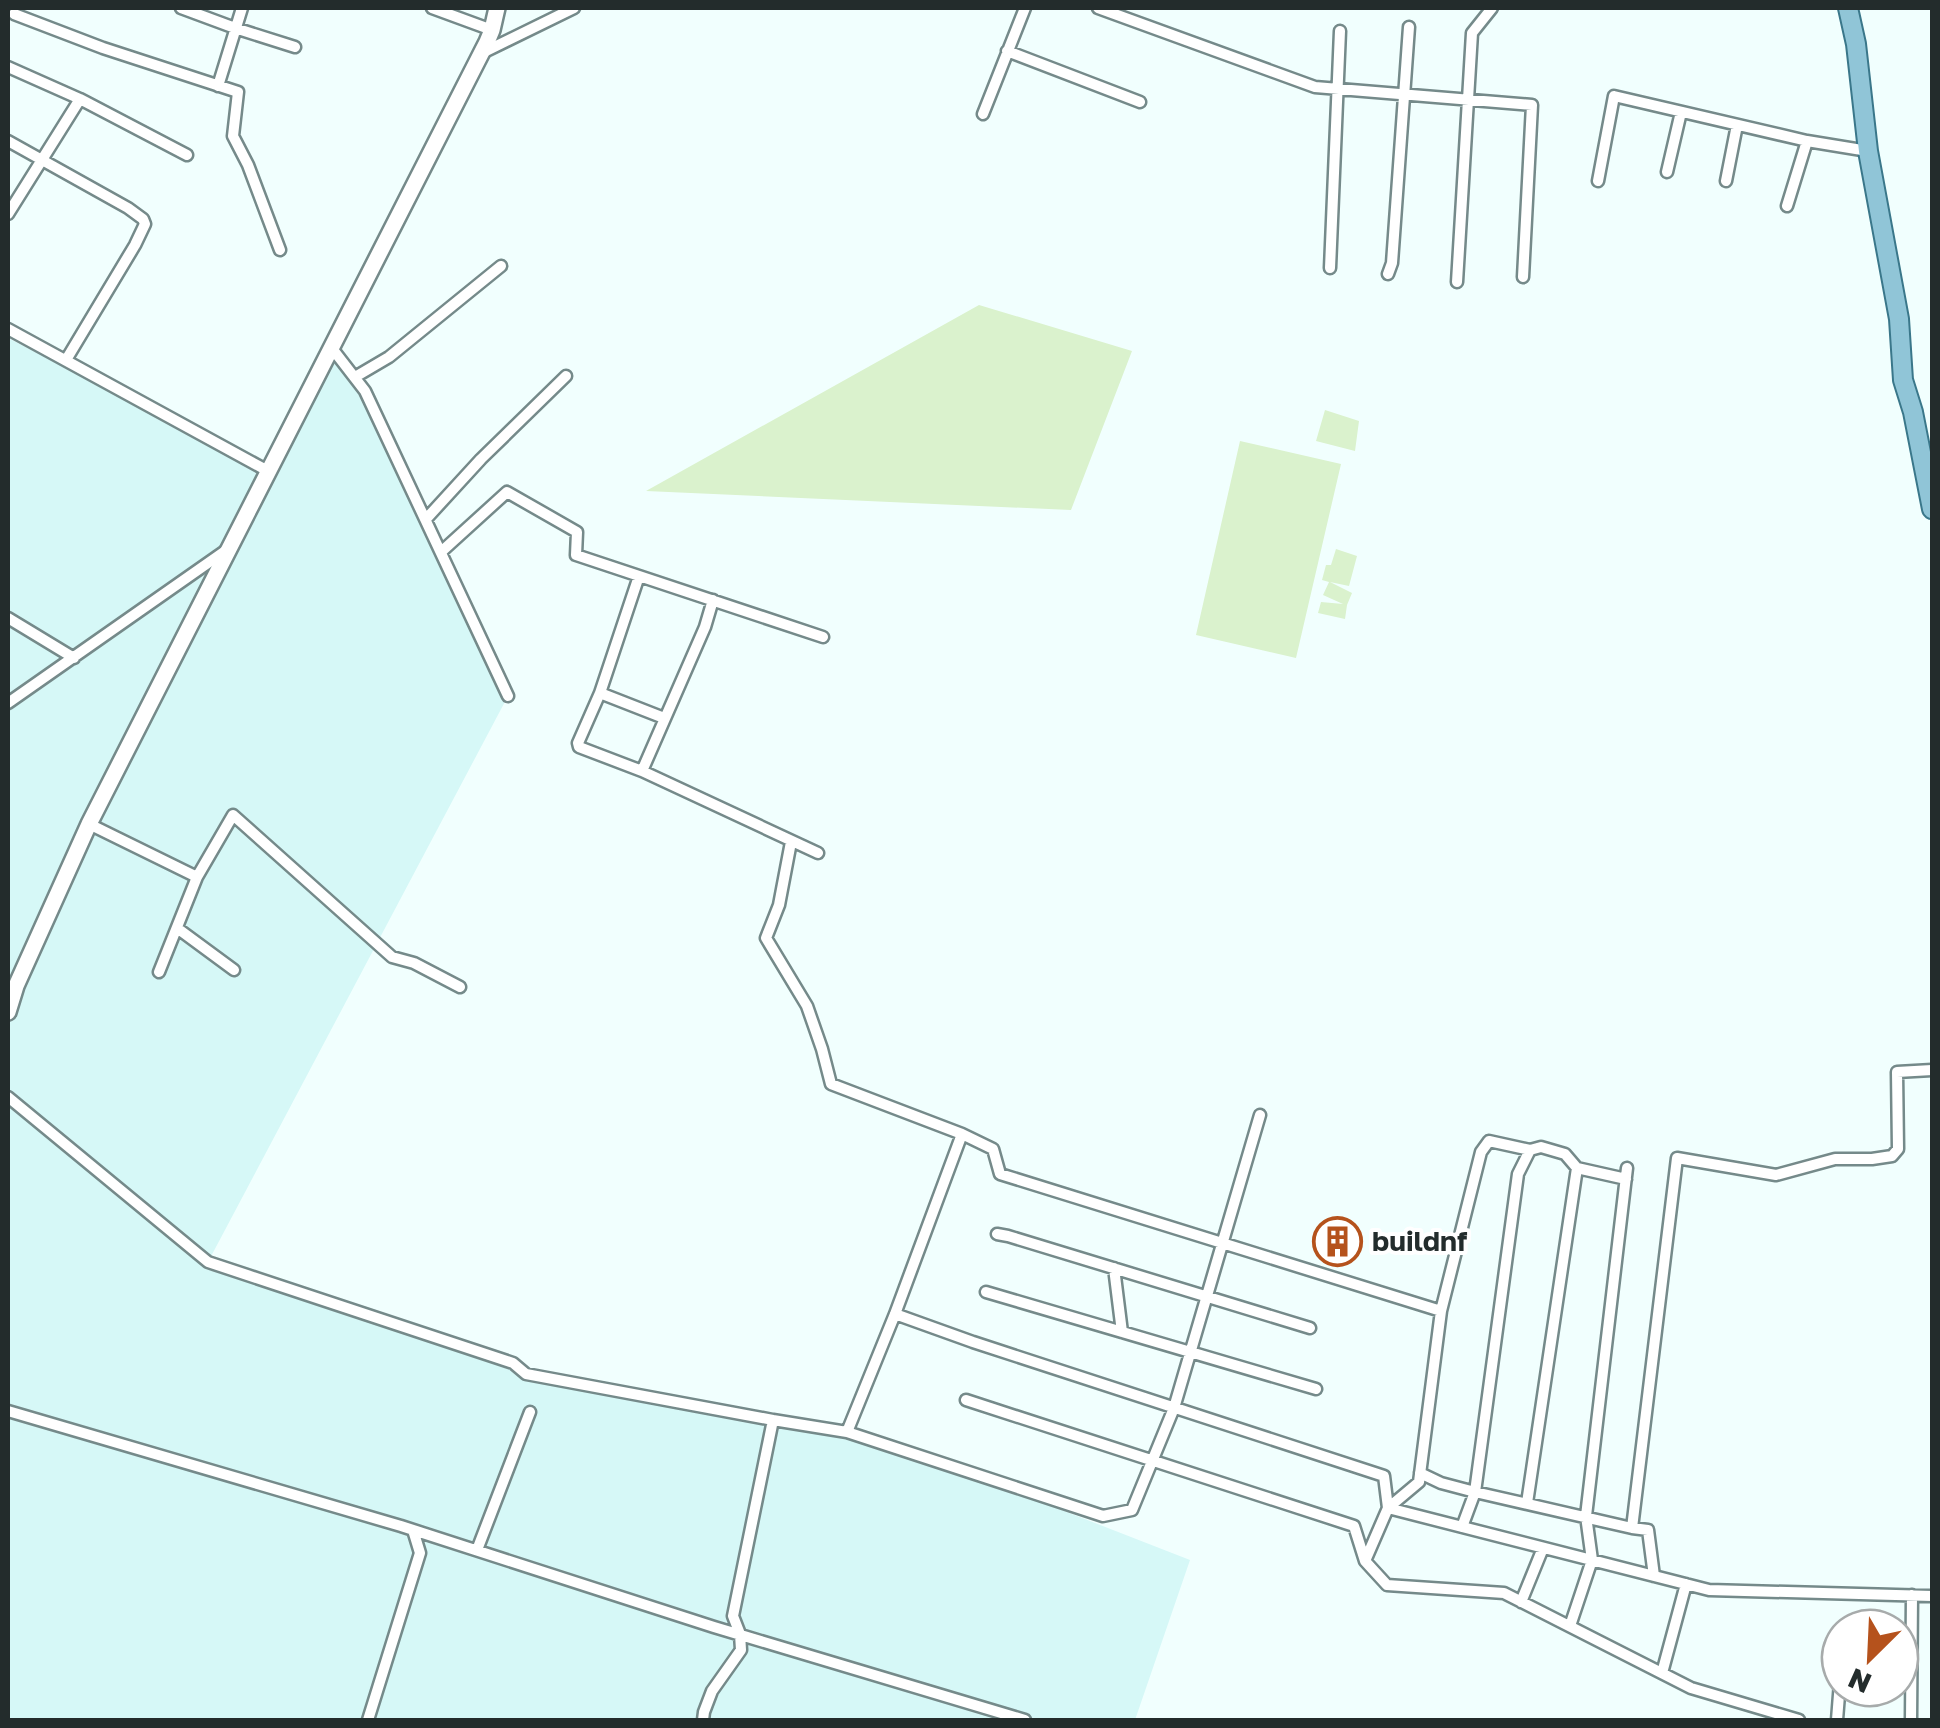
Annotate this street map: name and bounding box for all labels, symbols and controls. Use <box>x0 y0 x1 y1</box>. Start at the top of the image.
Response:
building icon: buildnf <box>1311 1215 1363 1267</box>
place label: buildnf <box>1372 1224 1468 1257</box>
north arrow <box>1820 1608 1920 1708</box>
text: N <box>1843 1662 1876 1701</box>

